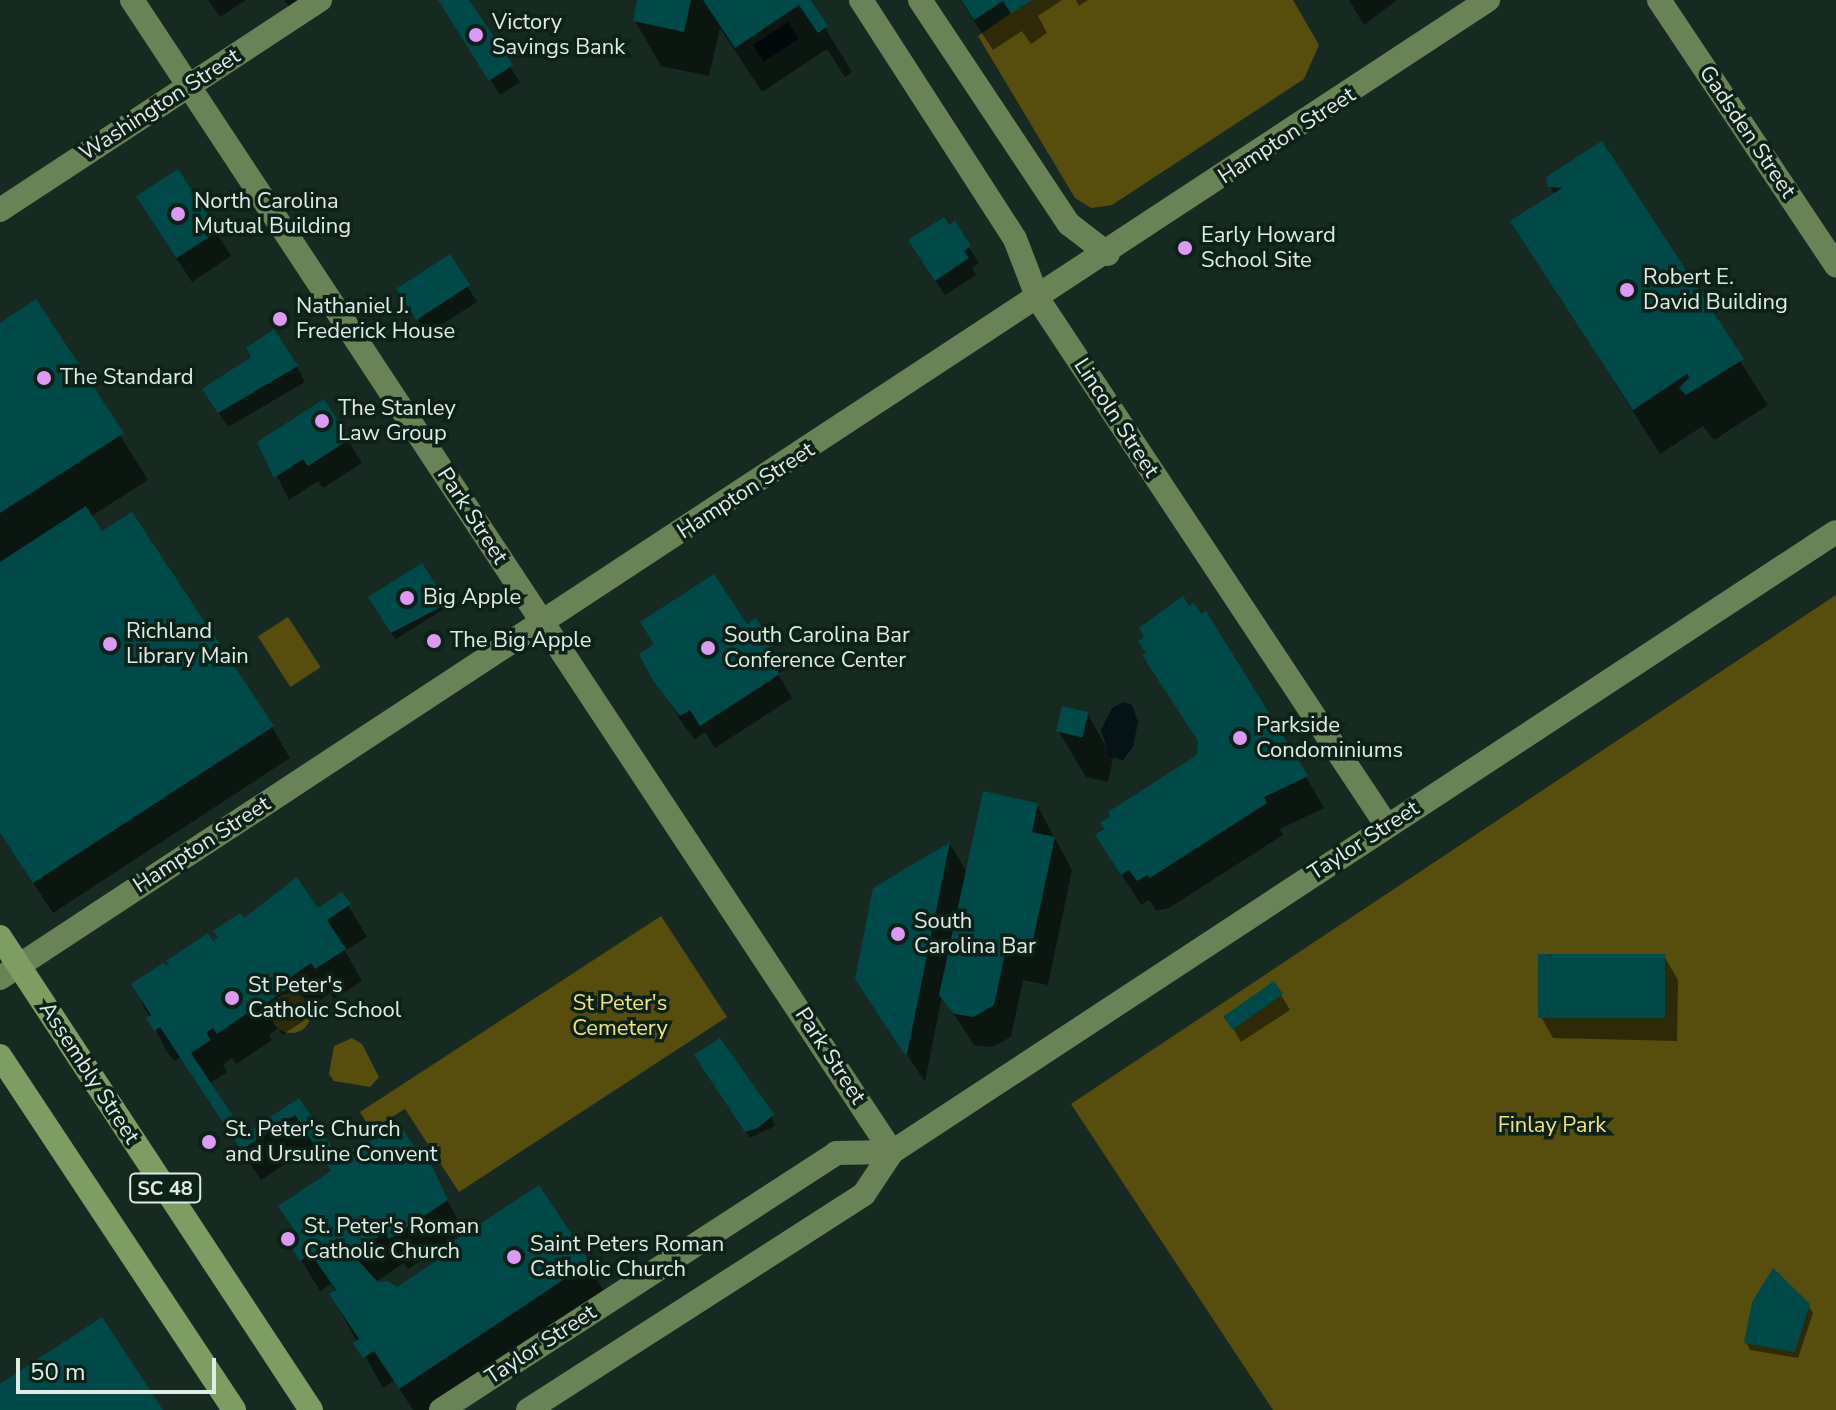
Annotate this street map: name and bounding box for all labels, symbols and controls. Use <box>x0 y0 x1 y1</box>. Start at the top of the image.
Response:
place label: Victory Savings Bank <box>492 9 625 60</box>
marker: Victory Savings Bank <box>467 26 485 44</box>
street label: Washington Street <box>75 43 245 167</box>
street label: Gadsden Street <box>1693 61 1801 203</box>
street label: Hampton Street <box>1214 82 1360 190</box>
place label: North Carolina Mutual Building <box>194 188 351 240</box>
marker: North Carolina Mutual Building <box>169 205 187 223</box>
place label: Early Howard School Site <box>1201 222 1336 274</box>
marker: Early Howard School Site <box>1176 239 1194 257</box>
place label: Robert E. David Building <box>1643 264 1788 316</box>
marker: Robert E. David Building <box>1618 281 1636 299</box>
place label: Nathaniel J. Frederick House <box>296 293 455 344</box>
marker: Nathaniel J. Frederick House <box>271 310 289 328</box>
street label: Lincoln Street <box>1068 354 1164 482</box>
place label: The Standard <box>60 365 193 391</box>
marker: The Standard <box>35 369 53 387</box>
place label: The Stanley Law Group <box>338 395 456 446</box>
marker: The Stanley Law Group <box>313 412 331 430</box>
street label: Hampton Street <box>673 437 819 545</box>
street label: Park Street <box>431 463 513 569</box>
place label: Big Apple <box>423 585 521 611</box>
marker: Big Apple <box>398 589 416 607</box>
place label: Richland Library Main <box>126 618 249 670</box>
place label: South Carolina Bar Conference Center <box>724 622 910 674</box>
place label: The Big Apple <box>450 628 591 654</box>
marker: The Big Apple <box>425 632 443 650</box>
marker: Richland Library Main <box>101 635 119 653</box>
marker: South Carolina Bar Conference Center <box>699 639 717 657</box>
place label: Parkside Condominiums <box>1256 712 1403 764</box>
marker: Parkside Condominiums <box>1231 729 1249 747</box>
street label: Hampton Street <box>129 791 275 899</box>
street label: Taylor Street <box>1304 795 1424 887</box>
place label: South Carolina Bar <box>914 908 1036 960</box>
marker: South Carolina Bar <box>889 925 907 943</box>
place label: St Peter's Catholic School <box>248 972 401 1024</box>
marker: St Peter's Catholic School <box>223 989 241 1007</box>
park label: St Peter's Cemetery <box>572 990 668 1042</box>
street label: Assembly Street <box>33 997 145 1149</box>
street label: Park Street <box>789 1003 871 1109</box>
park label: Finlay Park <box>1498 1113 1606 1139</box>
place label: St. Peter's Church and Ursuline Convent <box>225 1116 438 1168</box>
marker: St. Peter's Church and Ursuline Convent <box>200 1133 218 1151</box>
road number: SC 48 <box>129 1172 201 1204</box>
place label: St. Peter's Roman Catholic Church <box>304 1213 479 1264</box>
marker: St. Peter's Roman Catholic Church <box>279 1230 297 1248</box>
place label: Saint Peters Roman Catholic Church <box>530 1231 724 1282</box>
marker: Saint Peters Roman Catholic Church <box>505 1248 523 1266</box>
street label: Taylor Street <box>481 1299 601 1391</box>
scale bar <box>20 1342 220 1392</box>
text: 50 m <box>30 1356 86 1388</box>

